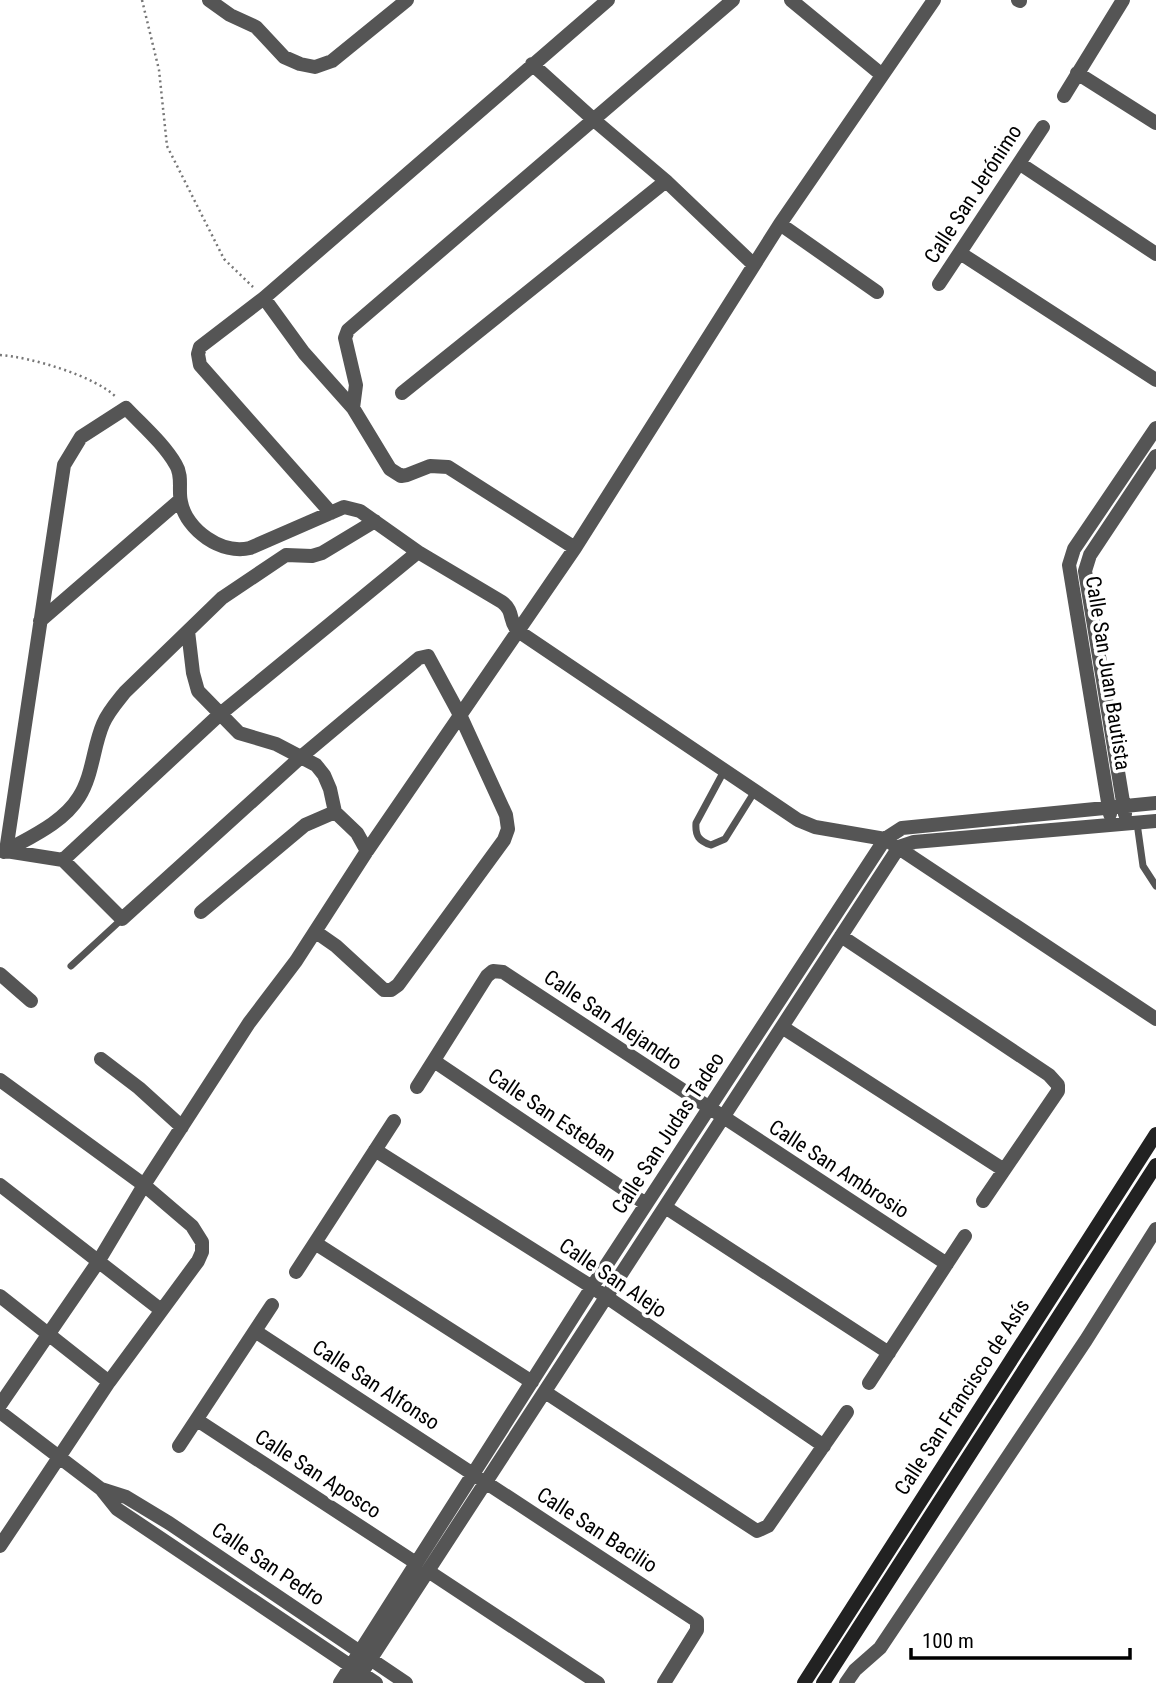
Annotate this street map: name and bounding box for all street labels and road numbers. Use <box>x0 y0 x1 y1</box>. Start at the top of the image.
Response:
street label: Calle San Jerónimo <box>919 120 1027 268</box>
street label: Calle San Juan Bautista <box>1081 574 1135 772</box>
street label: Calle San Alejandro <box>540 965 686 1075</box>
street label: Calle San Judas Tadeo <box>607 1048 729 1218</box>
street label: Calle San Esteban <box>484 1063 620 1167</box>
street label: Calle San Ambrosio <box>764 1115 914 1223</box>
street label: Calle San Alejo <box>555 1233 671 1323</box>
street label: Calle San Francisco de Asís <box>890 1295 1034 1499</box>
street label: Calle San Alfonso <box>308 1335 444 1435</box>
street label: Calle San Aposco <box>251 1424 385 1524</box>
street label: Calle San Bacilio <box>532 1482 662 1578</box>
street label: Calle San Pedro <box>207 1518 329 1610</box>

